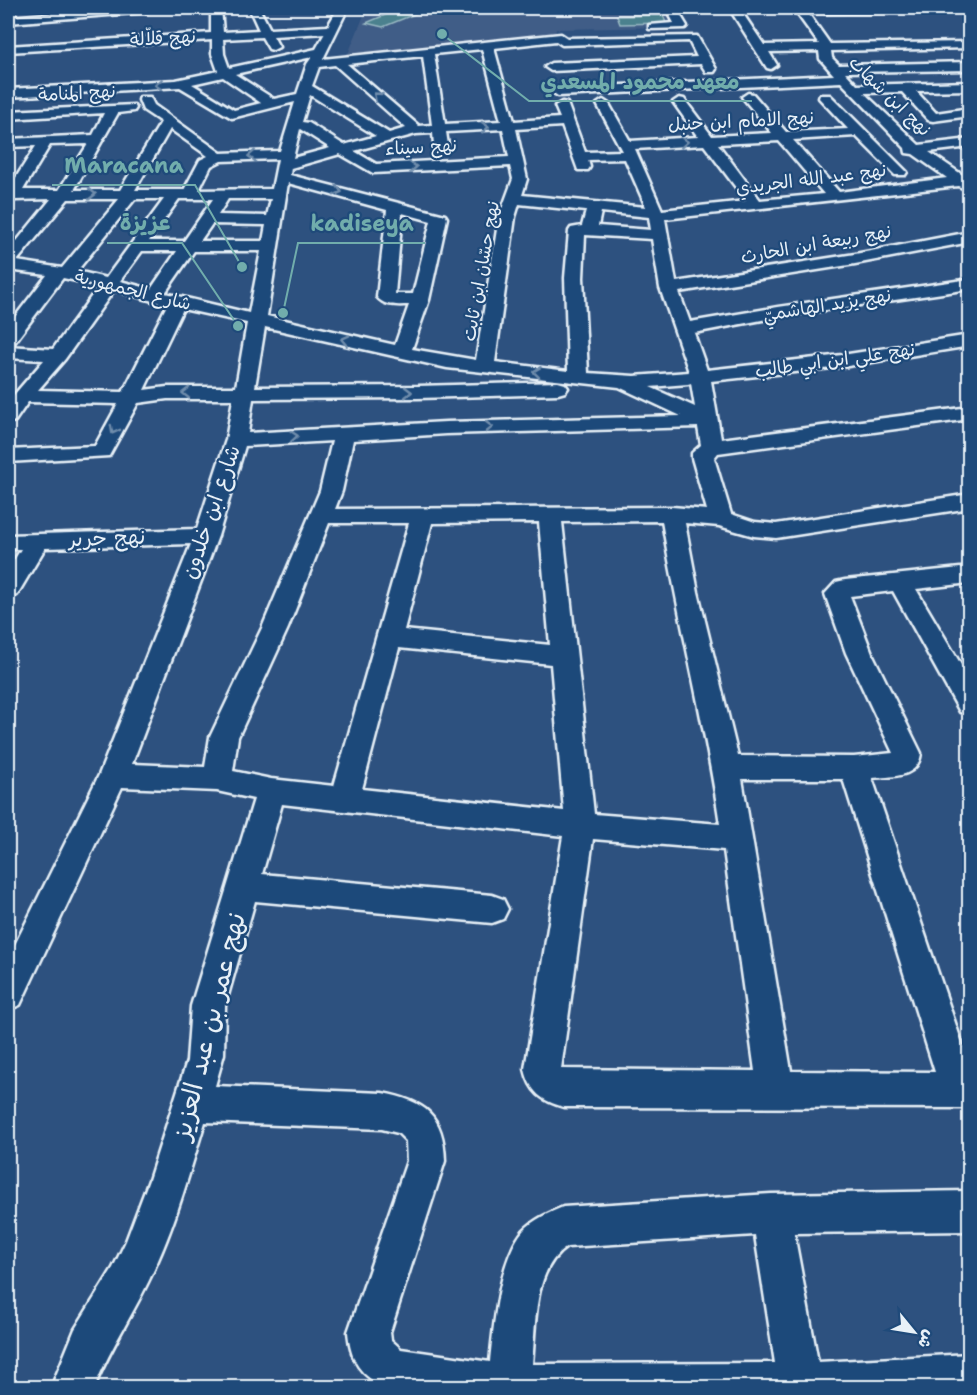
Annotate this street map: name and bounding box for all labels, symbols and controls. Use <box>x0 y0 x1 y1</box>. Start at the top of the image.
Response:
street label: نهج قلاّلة <box>129 24 197 52</box>
street label: نهج ابن شهاب <box>844 51 936 141</box>
callout: معهد محمود المسعدي <box>529 61 752 101</box>
text: معهد محمود المسعدي <box>540 67 740 98</box>
street label: نهج المنامة <box>38 79 116 107</box>
one-way arrow <box>154 79 163 92</box>
one-way arrow <box>373 92 384 103</box>
street label: نهج الامام ابن حنبل <box>667 105 815 139</box>
one-way arrow <box>480 120 489 133</box>
street label: نهج سيناء <box>384 133 458 161</box>
one-way arrow <box>680 135 689 148</box>
callout: Maracana <box>52 145 195 185</box>
one-way arrow <box>247 150 256 162</box>
text: Maracana <box>64 151 184 180</box>
street label: نهج عبد الله الجريدي <box>734 158 888 201</box>
one-way arrow <box>409 160 418 173</box>
one-way arrow <box>332 184 343 196</box>
one-way arrow <box>87 188 96 200</box>
street label: نهج حسّان ابن ثابت <box>457 199 505 343</box>
callout: عزيزة <box>107 203 182 243</box>
callout: kadiseya <box>298 203 425 243</box>
text: عزيزة <box>120 208 171 237</box>
text: kadiseya <box>310 209 414 238</box>
street label: نهج ربيعة ابن الحارث <box>739 219 893 269</box>
street label: شارع الجمهورية <box>72 264 194 316</box>
street label: نهج يزيد الهاشميّ <box>761 283 894 331</box>
one-way arrow <box>341 334 351 347</box>
street label: نهج علي ابن ابي طالب <box>753 337 917 387</box>
one-way arrow <box>533 366 542 379</box>
one-way arrow <box>403 386 412 398</box>
one-way arrow <box>181 387 190 399</box>
one-way arrow <box>485 421 494 434</box>
one-way arrow <box>110 424 121 434</box>
one-way arrow <box>290 430 299 443</box>
street label: شارع ابن خلدون <box>175 441 248 583</box>
street label: نهج جرير <box>66 523 146 553</box>
street label: نهج عمر بن عبد العزيز <box>162 909 254 1146</box>
north arrow <box>884 1302 944 1362</box>
text: ش <box>913 1326 940 1352</box>

